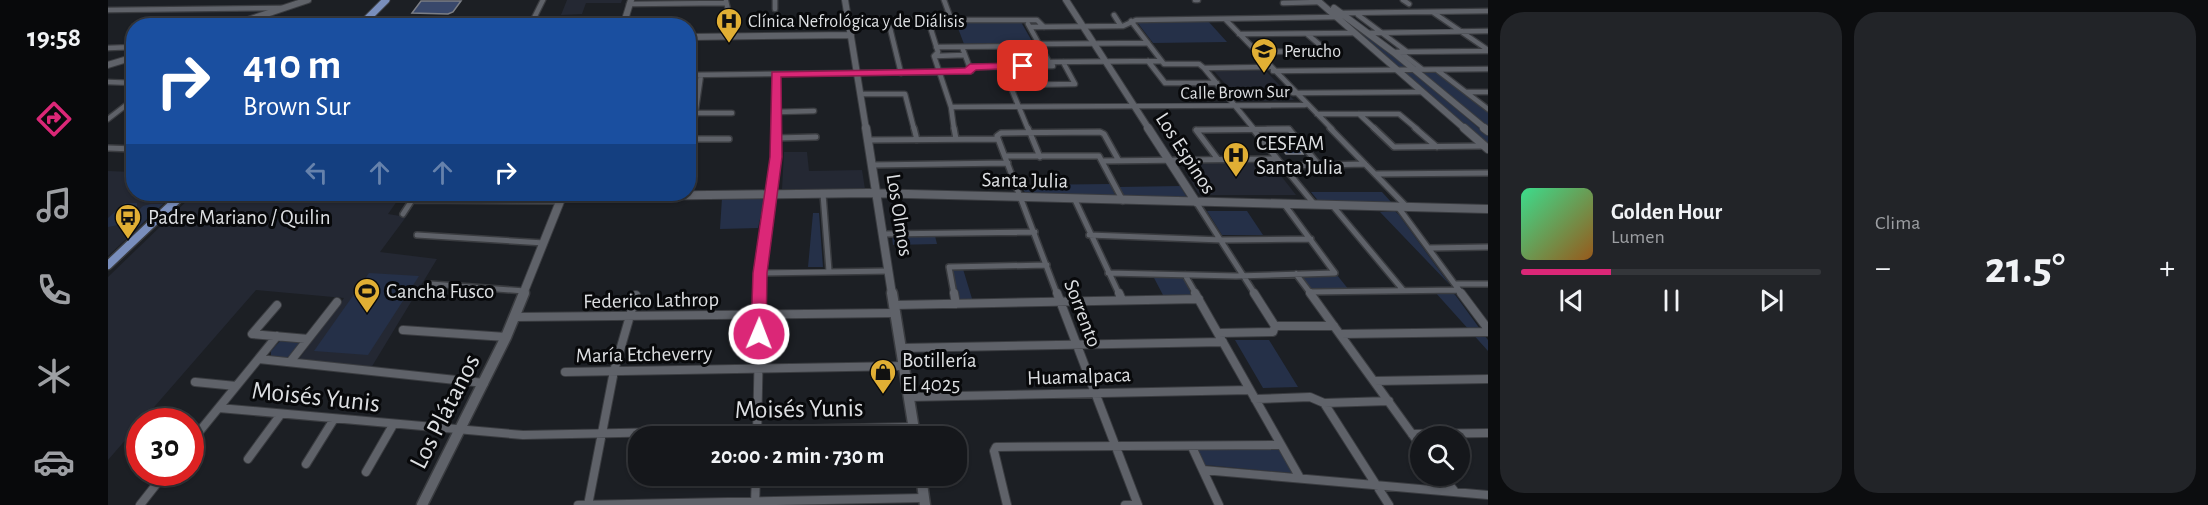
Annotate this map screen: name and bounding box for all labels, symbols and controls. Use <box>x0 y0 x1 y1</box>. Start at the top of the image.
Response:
hospital icon: Clínica Nefrológica y de Diálisis <box>714 6 744 44</box>
place label: Clínica Nefrológica y de Diálisis <box>748 13 965 31</box>
text: 19:58 <box>27 24 81 51</box>
school or university icon: Perucho <box>1249 36 1279 74</box>
pin <box>997 40 1048 91</box>
icon: right <box>144 42 222 120</box>
place label: Perucho <box>1284 43 1341 61</box>
text: 410 m <box>243 44 341 86</box>
icon: arrive <box>1006 49 1039 82</box>
street label: Calle Brown Sur <box>1180 83 1290 103</box>
text: Brown Sur <box>243 93 350 120</box>
icon: directions <box>33 98 75 140</box>
street label: Los Espinos <box>1152 109 1220 198</box>
place label: CESFAM Santa Julia <box>1256 133 1343 178</box>
hospital icon: CESFAM Santa Julia <box>1221 140 1251 178</box>
icon: left <box>300 156 333 189</box>
icon: ahead <box>363 156 396 189</box>
icon: ahead <box>426 156 459 189</box>
icon: right <box>489 156 522 189</box>
street label: Santa Julia <box>981 169 1069 192</box>
street label: Los Olmos <box>883 172 916 258</box>
icon: music <box>33 184 75 226</box>
text: Golden Hour <box>1611 201 1722 223</box>
bus stop icon: Padre Mariano / Quilin <box>113 202 143 240</box>
place label: Padre Mariano / Quilin <box>148 207 330 228</box>
text: Clima <box>1875 213 1920 233</box>
text: Lumen <box>1611 227 1665 247</box>
text: 21.5° <box>1985 246 2065 291</box>
text: − <box>1875 252 1891 285</box>
text: + <box>2159 252 2175 285</box>
icon: phone <box>33 269 75 311</box>
sports icon: Cancha Fusco <box>352 276 382 314</box>
street label: Sorrento <box>1060 277 1105 350</box>
place label: Cancha Fusco <box>386 281 494 302</box>
icon: previous <box>1555 284 1588 317</box>
icon: pause <box>1655 284 1688 317</box>
icon: next <box>1755 284 1788 317</box>
street label: Federico Lathrop <box>583 289 719 312</box>
position arrow <box>727 302 791 366</box>
street label: María Etcheverry <box>575 343 713 366</box>
street label: Los Plátanos <box>405 350 485 473</box>
place label: Botillería El 4025 <box>902 350 977 395</box>
icon: climate <box>33 355 75 397</box>
shop icon: Botillería El 4025 <box>868 357 898 395</box>
street label: Huamalpaca <box>1027 364 1132 389</box>
street label: Moisés Yunis <box>250 377 381 417</box>
street label: Moisés Yunis <box>734 395 864 423</box>
speed limit sign: 30 <box>126 408 204 486</box>
map controls <box>1410 426 1470 486</box>
button: search <box>1410 426 1470 486</box>
icon: car <box>33 441 75 483</box>
text: 20:00 · 2 min · 730 m <box>711 445 884 467</box>

